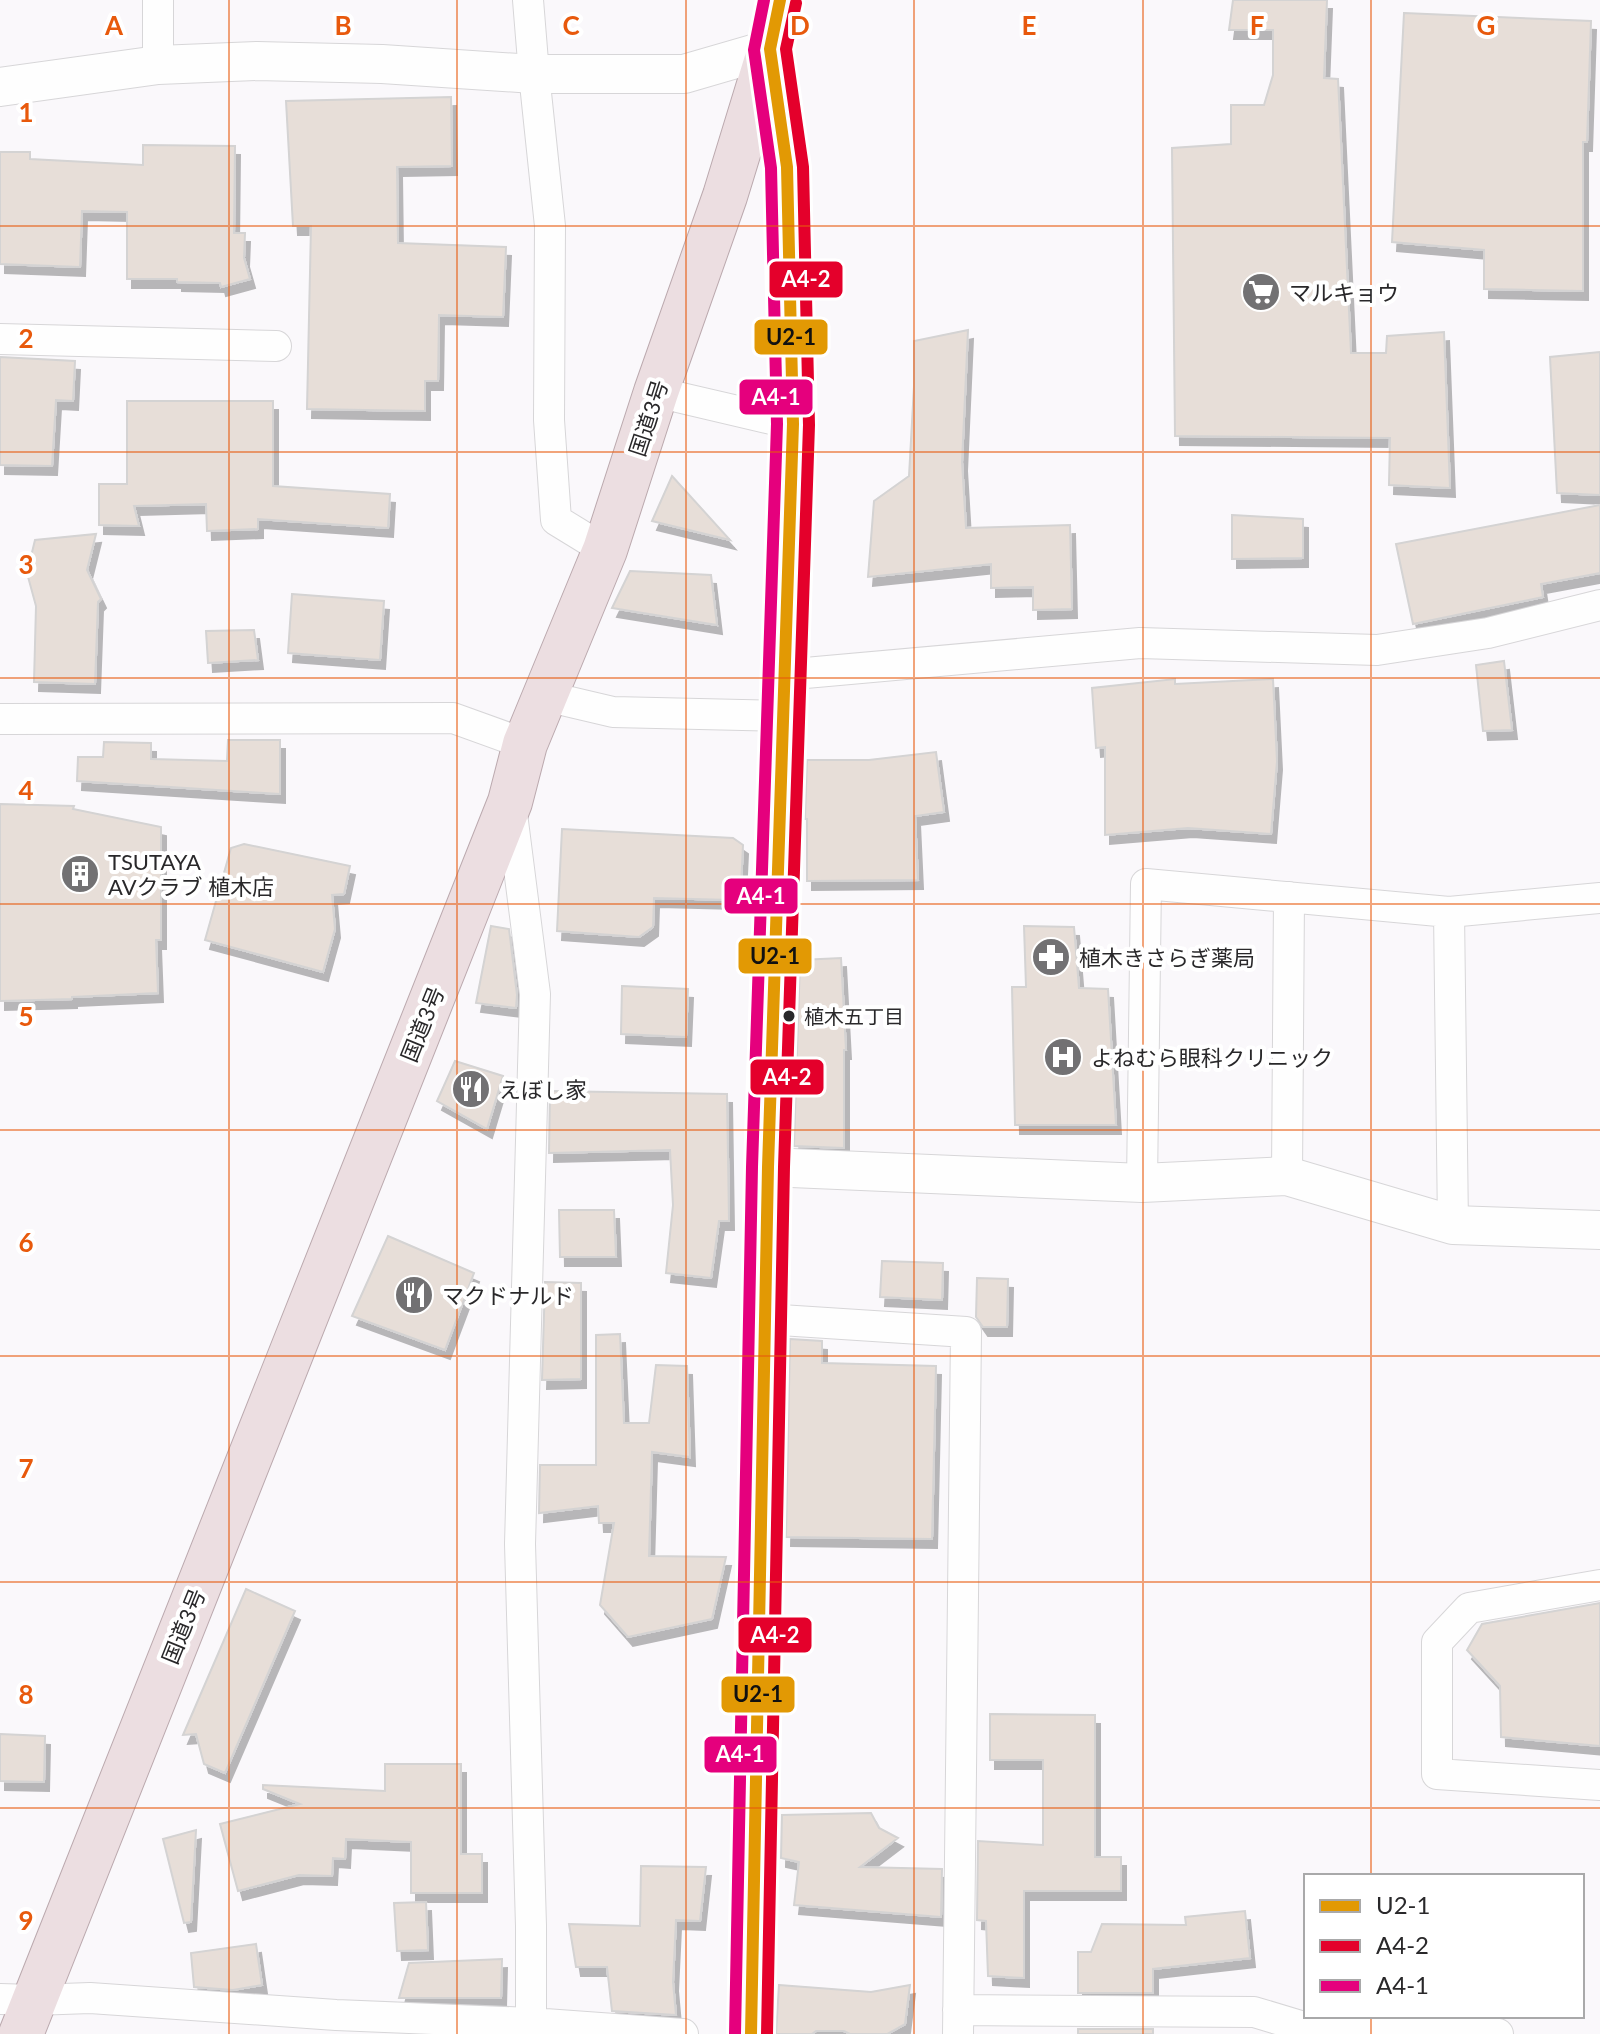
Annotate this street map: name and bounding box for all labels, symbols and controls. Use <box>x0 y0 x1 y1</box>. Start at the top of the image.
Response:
text: A <box>104 9 124 41</box>
text: B <box>334 9 352 41</box>
text: C <box>562 9 580 41</box>
text: D <box>790 9 810 41</box>
text: E <box>1022 9 1036 41</box>
text: F <box>1250 9 1264 41</box>
text: G <box>1477 9 1495 41</box>
text: 1 <box>18 96 34 128</box>
line badge: A4-2 <box>768 260 844 299</box>
text: A4-2 <box>780 265 831 292</box>
supermarket icon: マルキョウ <box>1240 271 1282 313</box>
place label: マルキョウ <box>1289 279 1399 306</box>
line badge: U2-1 <box>753 318 829 356</box>
text: 2 <box>18 322 34 354</box>
text: U2-1 <box>766 323 816 350</box>
street label: 国道3号 <box>623 376 673 460</box>
line badge: A4-1 <box>738 378 814 416</box>
text: A4-1 <box>750 383 801 410</box>
text: 3 <box>18 548 34 580</box>
text: 4 <box>18 774 34 806</box>
place label: TSUTAYA AVクラブ 植木店 <box>108 848 274 900</box>
building icon: TSUTAYA AVクラブ 植木店 <box>59 853 101 895</box>
line badge: A4-1 <box>723 877 799 915</box>
text: A4-1 <box>735 882 786 909</box>
pharmacy icon: 植木きさらぎ薬局 <box>1030 936 1072 978</box>
line badge: U2-1 <box>737 937 813 975</box>
text: U2-1 <box>750 942 800 969</box>
place label: 植木きさらぎ薬局 <box>1079 944 1255 971</box>
street label: 国道3号 <box>395 982 449 1066</box>
text: 5 <box>18 1000 34 1032</box>
place label: 植木五丁目 <box>804 1004 904 1028</box>
marker: 植木五丁目 <box>781 1008 797 1024</box>
hospital icon: よねむら眼科クリニック <box>1042 1036 1084 1078</box>
place label: よねむら眼科クリニック <box>1091 1044 1333 1071</box>
line badge: A4-2 <box>749 1058 825 1096</box>
text: A4-2 <box>761 1063 812 1090</box>
restaurant icon: えぼし家 <box>450 1068 492 1110</box>
place label: えぼし家 <box>499 1076 587 1103</box>
text: 6 <box>18 1226 34 1258</box>
restaurant icon: マクドナルド <box>393 1274 435 1316</box>
place label: マクドナルド <box>442 1282 574 1309</box>
text: 7 <box>18 1452 34 1484</box>
street label: 国道3号 <box>156 1584 210 1668</box>
line badge: A4-2 <box>737 1616 813 1654</box>
text: A4-2 <box>749 1621 800 1648</box>
line badge: U2-1 <box>720 1675 796 1714</box>
text: 8 <box>18 1678 34 1710</box>
text: U2-1 <box>733 1680 783 1707</box>
line badge: A4-1 <box>703 1735 778 1774</box>
text: A4-1 <box>714 1740 765 1767</box>
legend <box>1304 1874 1584 2018</box>
text: U2-1 <box>1376 1890 1430 1919</box>
text: 9 <box>18 1904 34 1936</box>
text: A4-2 <box>1376 1930 1429 1959</box>
text: A4-1 <box>1376 1970 1429 1999</box>

